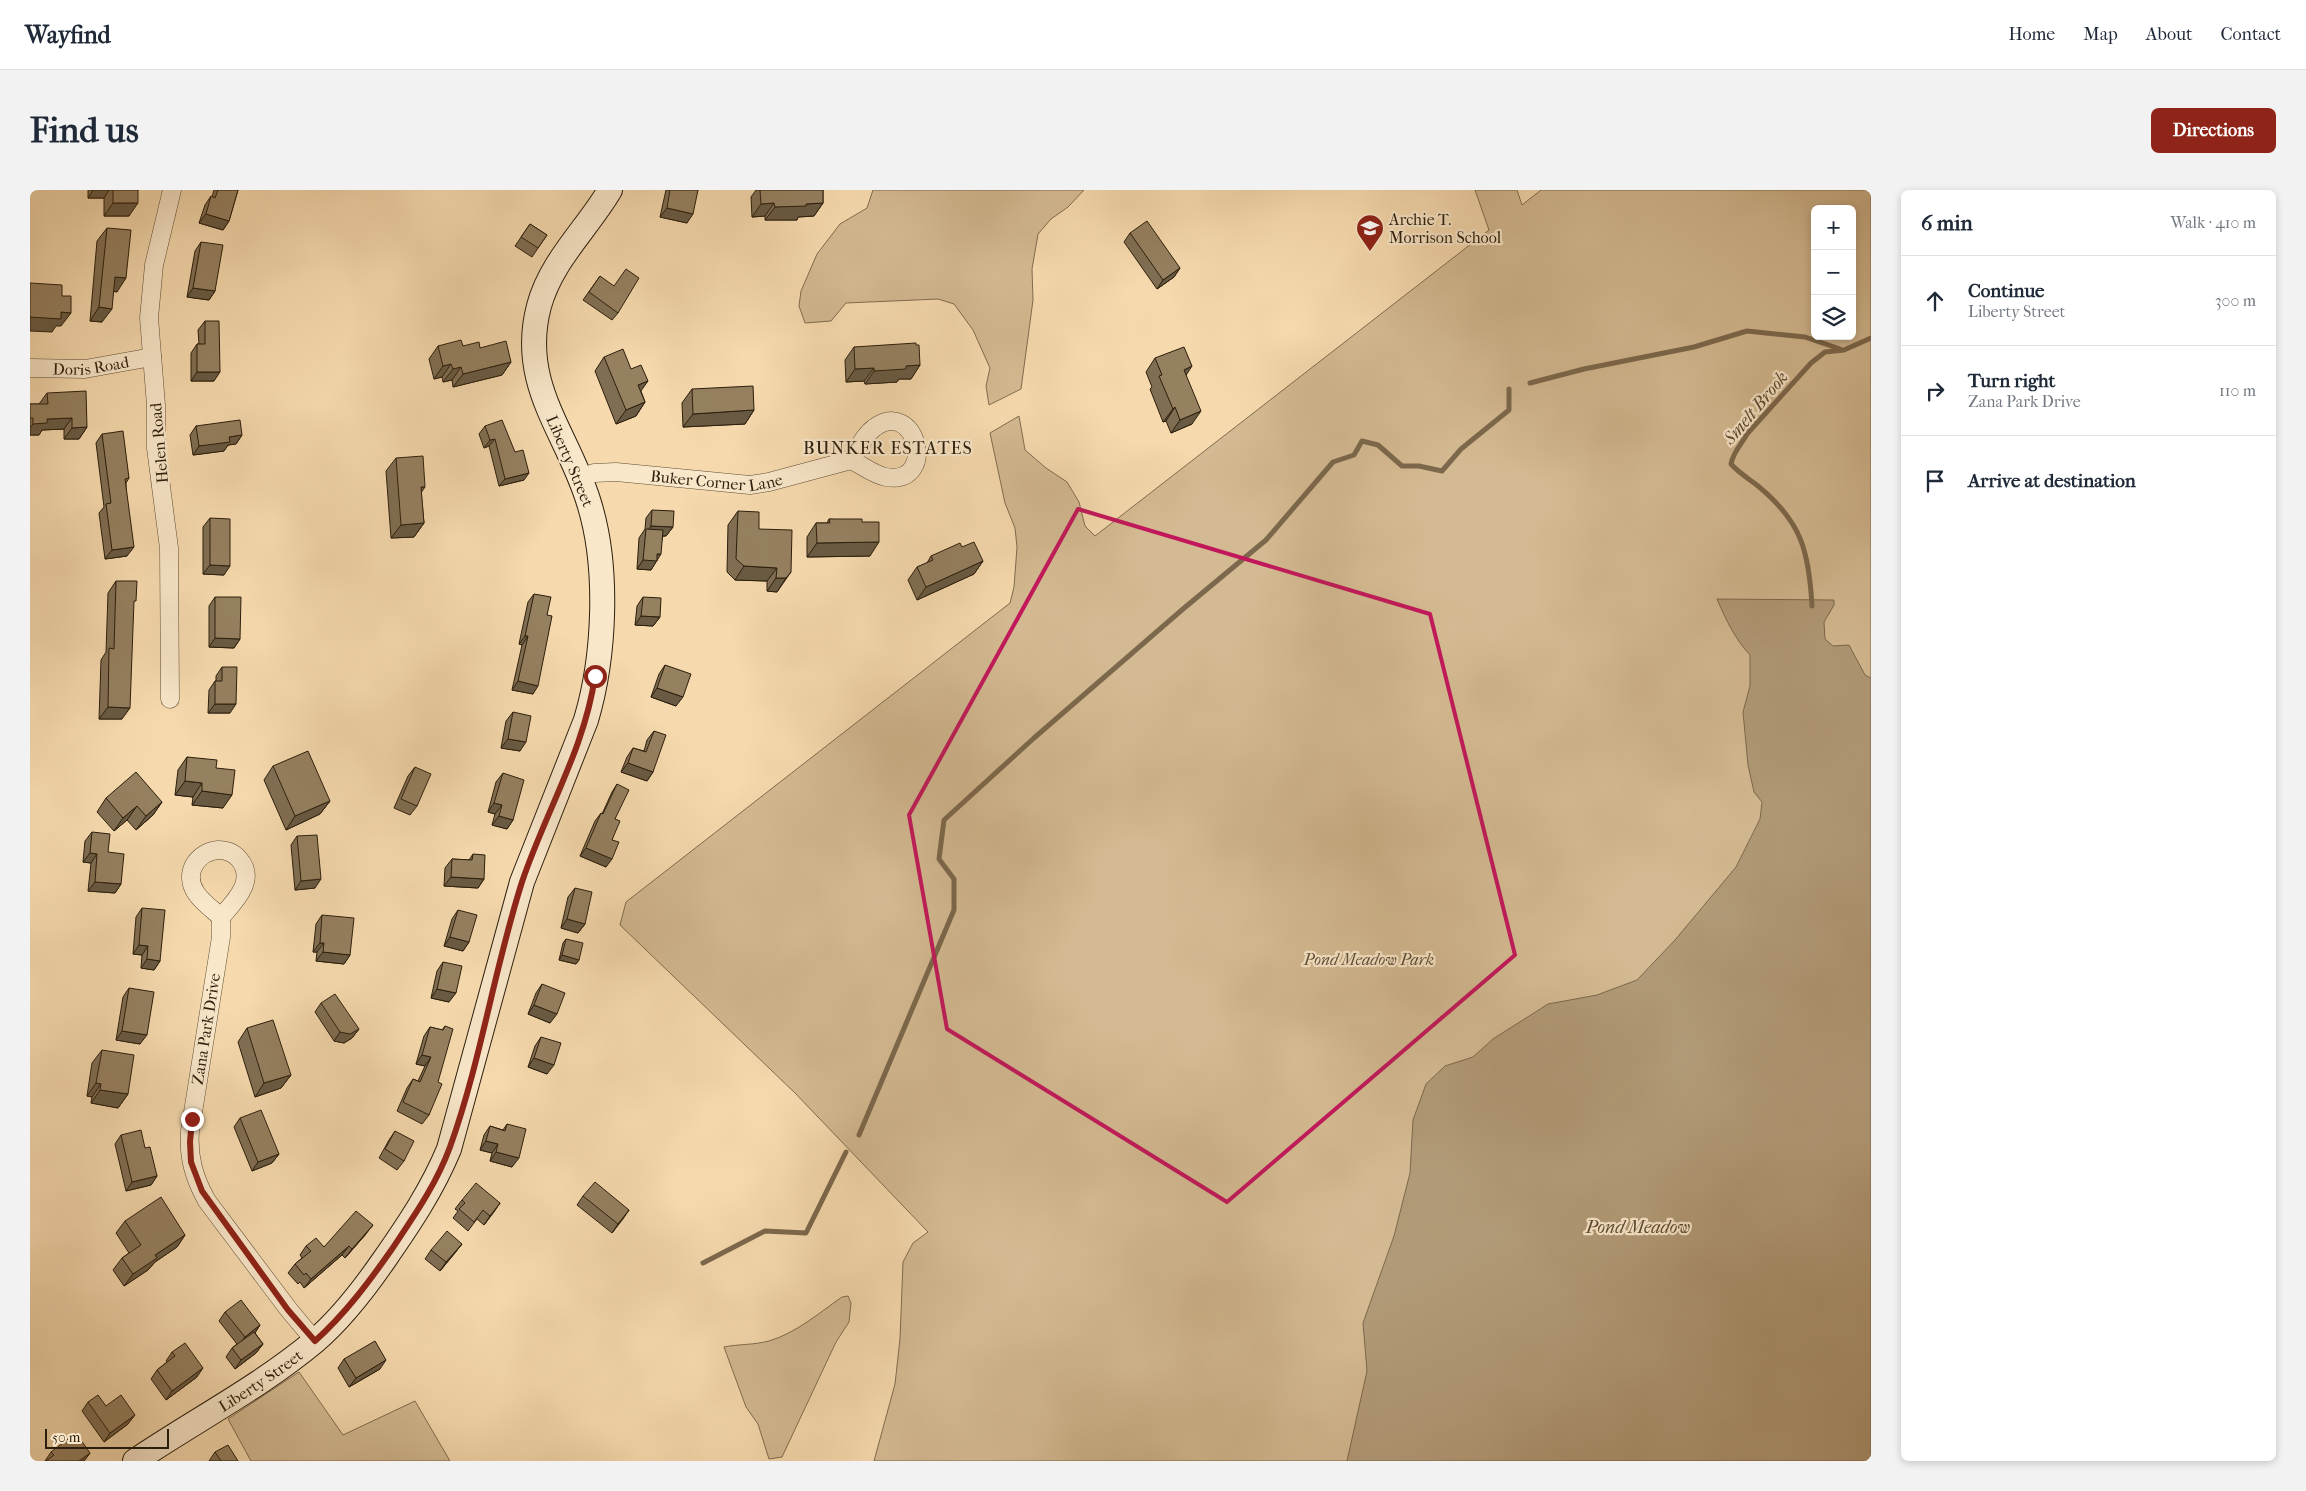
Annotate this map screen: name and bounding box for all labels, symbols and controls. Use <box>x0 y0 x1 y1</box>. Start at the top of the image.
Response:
text: Wayfind <box>25 21 111 49</box>
text: Home <box>2008 24 2055 45</box>
text: Map <box>2083 24 2118 45</box>
text: About <box>2146 24 2192 45</box>
text: Contact <box>2220 24 2281 45</box>
button: Directions <box>2151 108 2276 153</box>
text: Find us <box>30 110 139 151</box>
map controls <box>1811 205 1856 340</box>
button: + <box>1811 205 1856 250</box>
place label: Archie T. Morrison School <box>1388 210 1502 247</box>
text: 6 min <box>1921 211 1973 235</box>
school or university icon: Archie T. Morrison School <box>1355 213 1385 252</box>
text: Walk · 410 m <box>2171 213 2256 232</box>
button: − <box>1811 250 1856 295</box>
text: Continue <box>1968 280 2044 302</box>
icon: ahead <box>1921 287 1949 315</box>
text: 300 m <box>2215 291 2256 310</box>
button: layers <box>1811 295 1856 340</box>
text: Liberty Street <box>1968 302 2065 321</box>
street label: Doris Road <box>52 352 131 378</box>
water label: Smelt Brook <box>1719 367 1793 450</box>
text: Turn right <box>1968 370 2055 392</box>
icon: right <box>1921 377 1949 405</box>
text: 110 m <box>2219 381 2256 400</box>
text: Zana Park Drive <box>1968 392 2081 411</box>
street label: Helen Road <box>146 402 172 484</box>
street label: Liberty Street <box>542 412 598 510</box>
district label: BUNKER ESTATES <box>803 438 973 459</box>
street label: Buker Corner Lane <box>650 466 785 495</box>
icon: arrive <box>1921 467 1949 495</box>
text: Arrive at destination <box>1968 470 2136 492</box>
route start <box>584 665 607 688</box>
park label: Pond Meadow Park <box>1303 950 1434 969</box>
street label: Zana Park Drive <box>188 972 224 1086</box>
route end <box>181 1108 204 1131</box>
water label: Pond Meadow <box>1585 1217 1690 1238</box>
street label: Liberty Street <box>215 1345 306 1415</box>
scale bar <box>45 1426 169 1449</box>
text: 50 m <box>52 1429 80 1446</box>

